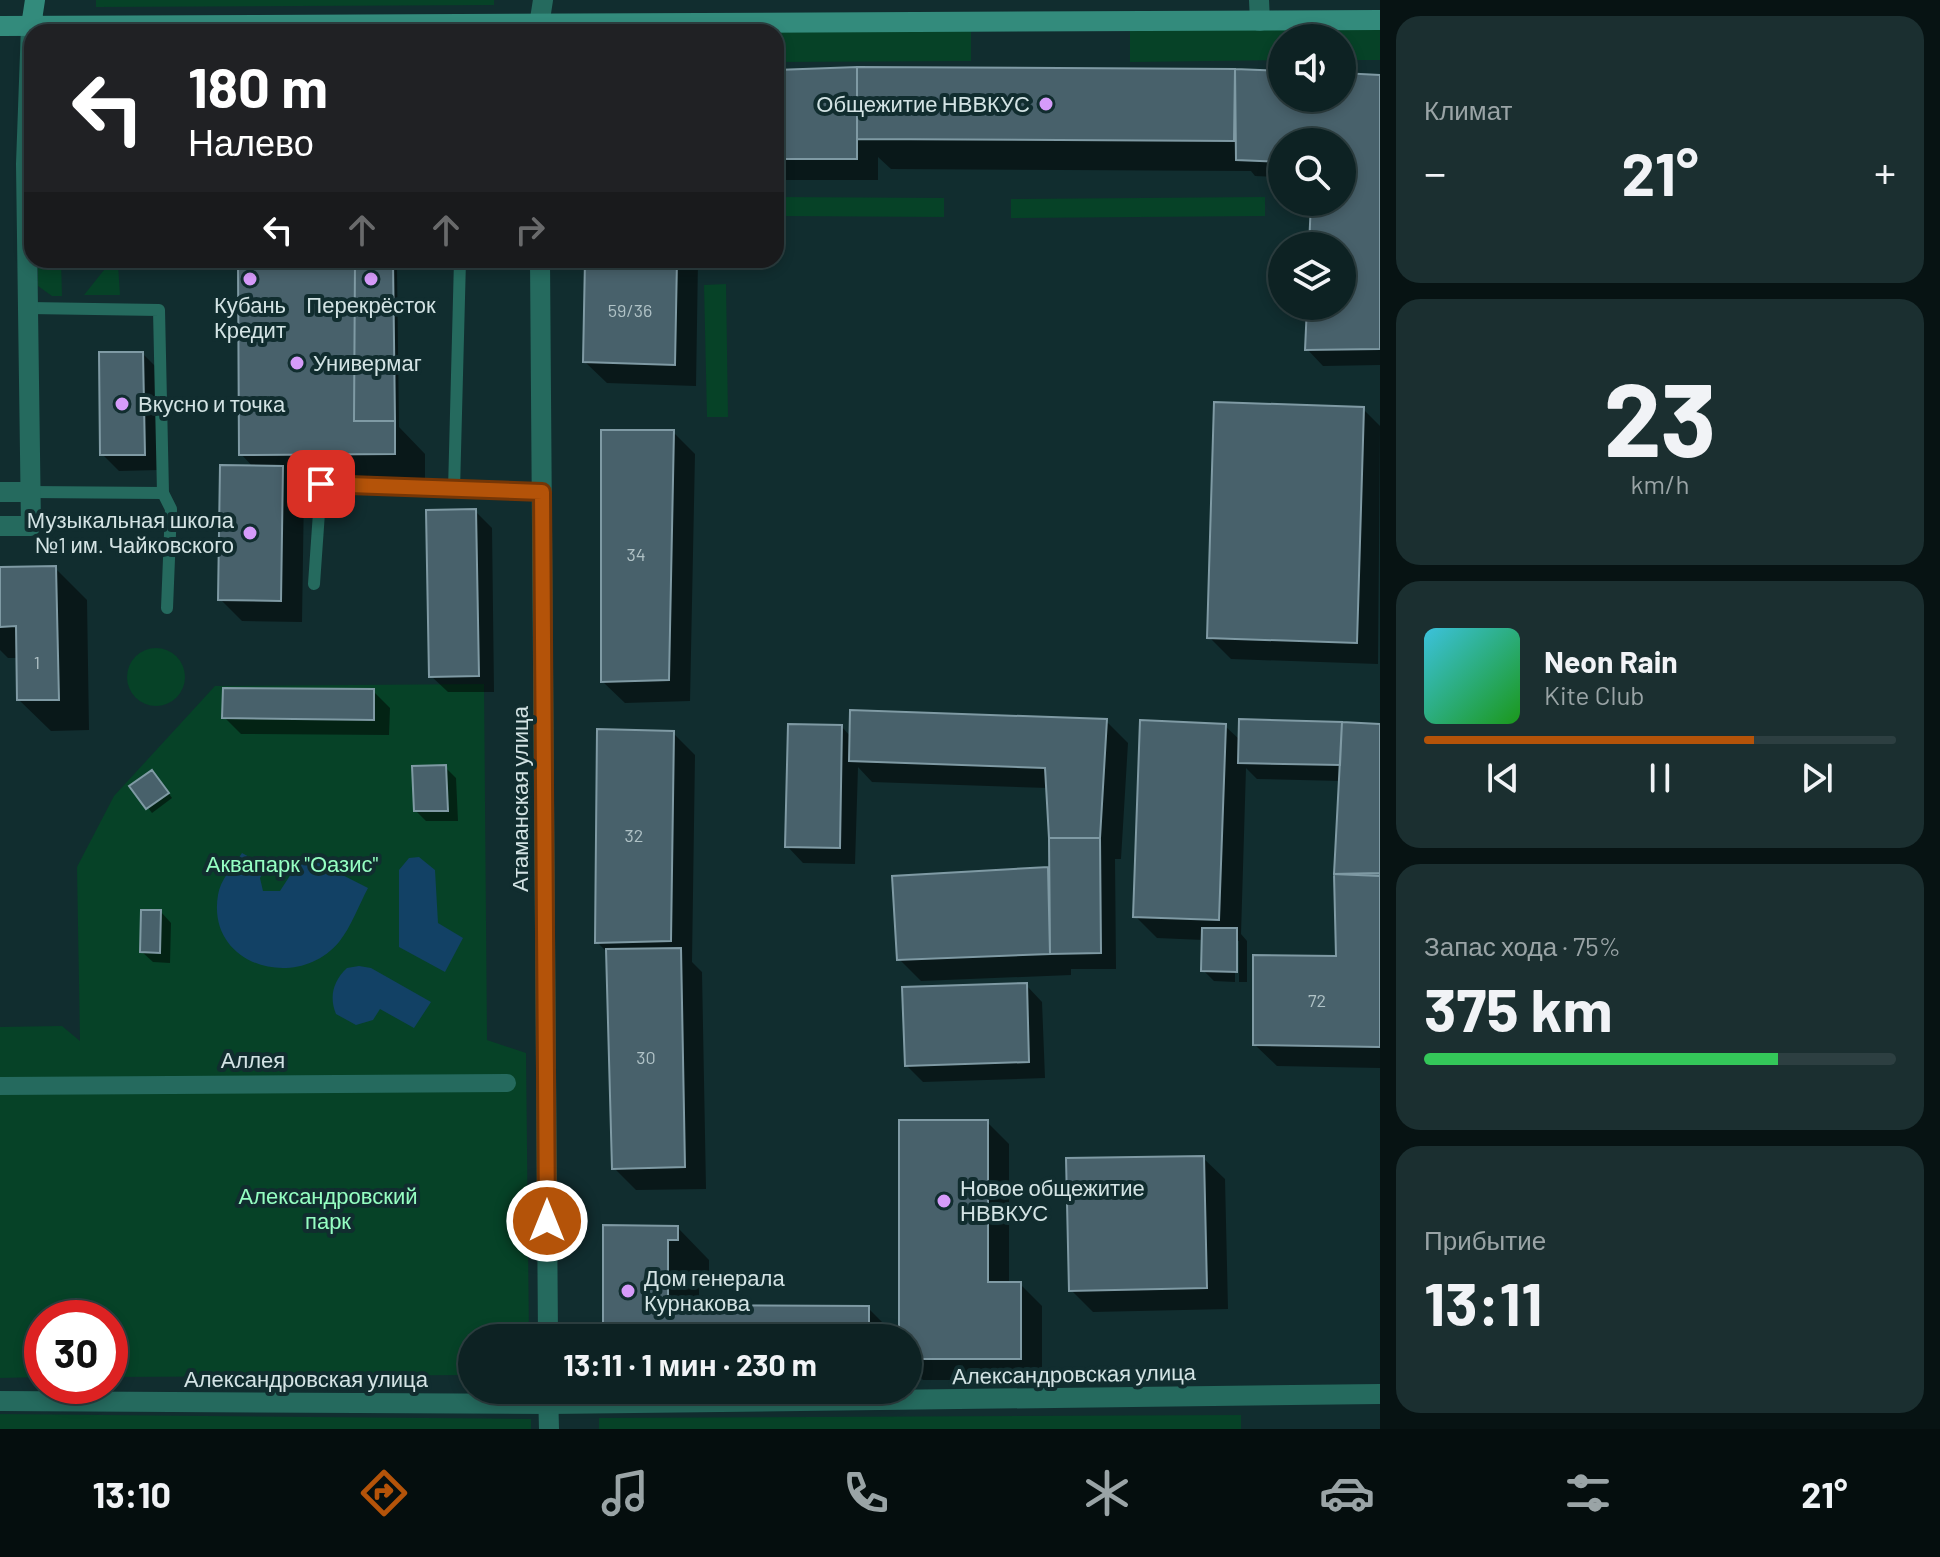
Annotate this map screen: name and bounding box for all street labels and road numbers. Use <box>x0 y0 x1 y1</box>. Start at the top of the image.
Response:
street label: Атаманская улица <box>506 705 533 892</box>
street label: Аллея <box>221 1046 285 1072</box>
street label: Александровская улица <box>952 1358 1197 1389</box>
street label: Александровская улица <box>184 1365 429 1392</box>

